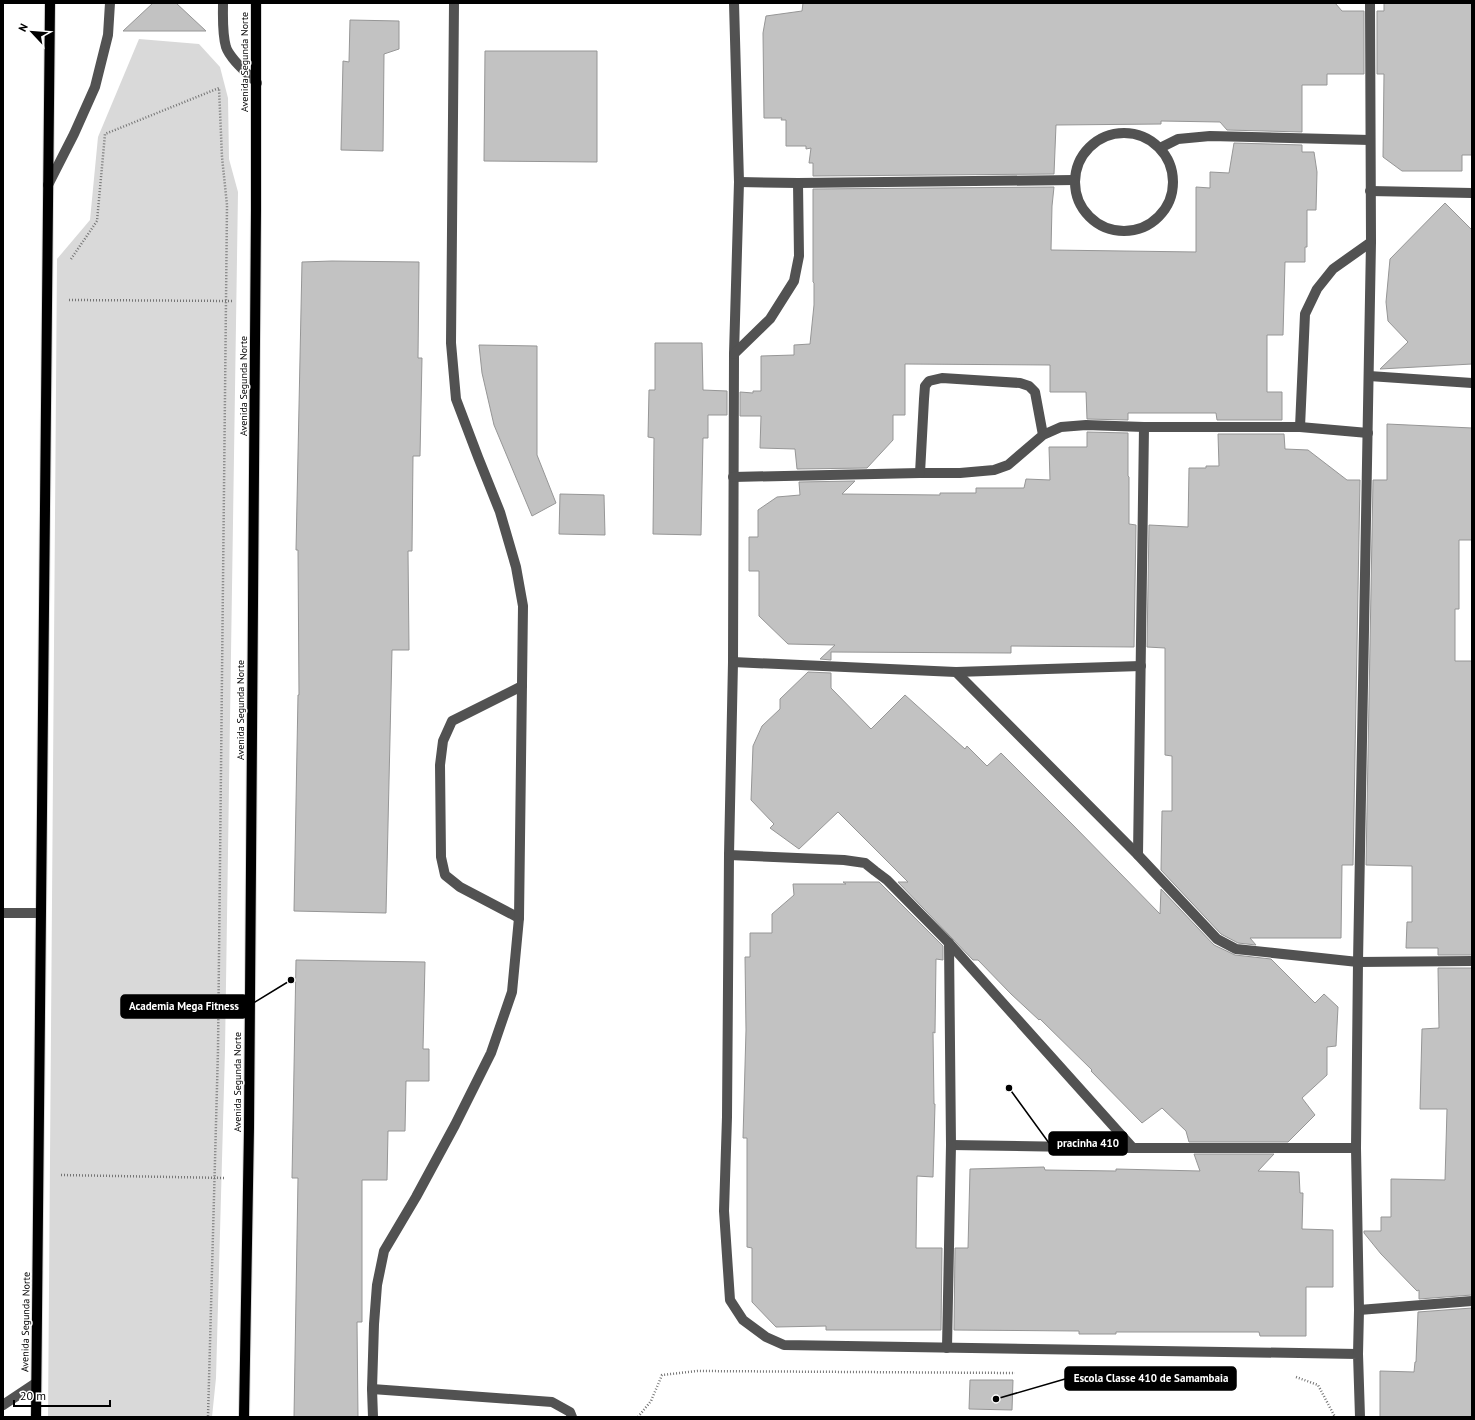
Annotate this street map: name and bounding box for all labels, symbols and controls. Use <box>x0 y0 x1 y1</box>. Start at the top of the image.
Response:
north arrow <box>12 12 52 52</box>
street label: Avenida Segunda Norte <box>238 12 251 112</box>
text: N <box>15 21 31 34</box>
street label: Avenida Segunda Norte <box>237 336 250 436</box>
street label: Avenida Segunda Norte <box>234 660 247 760</box>
callout: Academia Mega Fitness <box>121 995 247 1018</box>
text: Academia Mega Fitness <box>129 999 239 1013</box>
street label: Avenida Segunda Norte <box>231 1032 244 1132</box>
callout: pracinha 410 <box>1049 1132 1127 1155</box>
text: pracinha 410 <box>1057 1136 1119 1150</box>
street label: Avenida Segunda Norte <box>18 1272 33 1372</box>
callout: Escola Classe 410 de Samambaia <box>1065 1367 1236 1390</box>
text: Escola Classe 410 de Samambaia <box>1074 1371 1228 1385</box>
scale bar <box>14 1382 110 1408</box>
text: 20 m <box>20 1388 46 1403</box>

